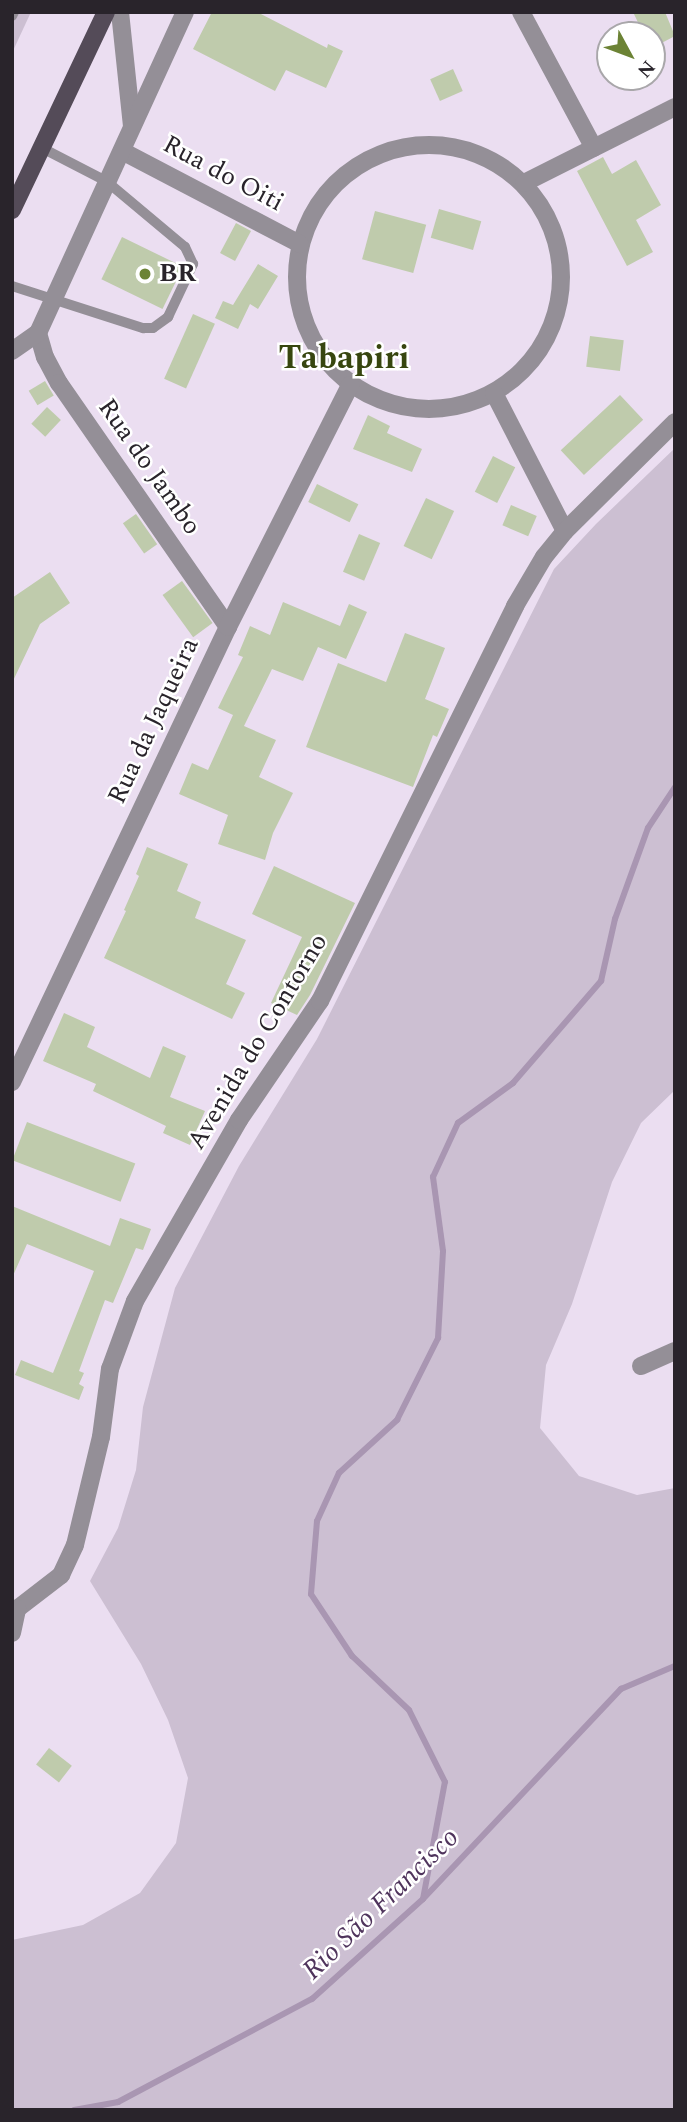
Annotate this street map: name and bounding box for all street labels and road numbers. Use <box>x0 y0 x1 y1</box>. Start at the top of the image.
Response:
street label: Rua do Oiti <box>157 129 289 219</box>
street label: Rua do Jambo <box>91 393 207 541</box>
street label: Rua da Jaqueira <box>102 633 206 809</box>
street label: Avenida do Contorno <box>181 928 335 1156</box>

